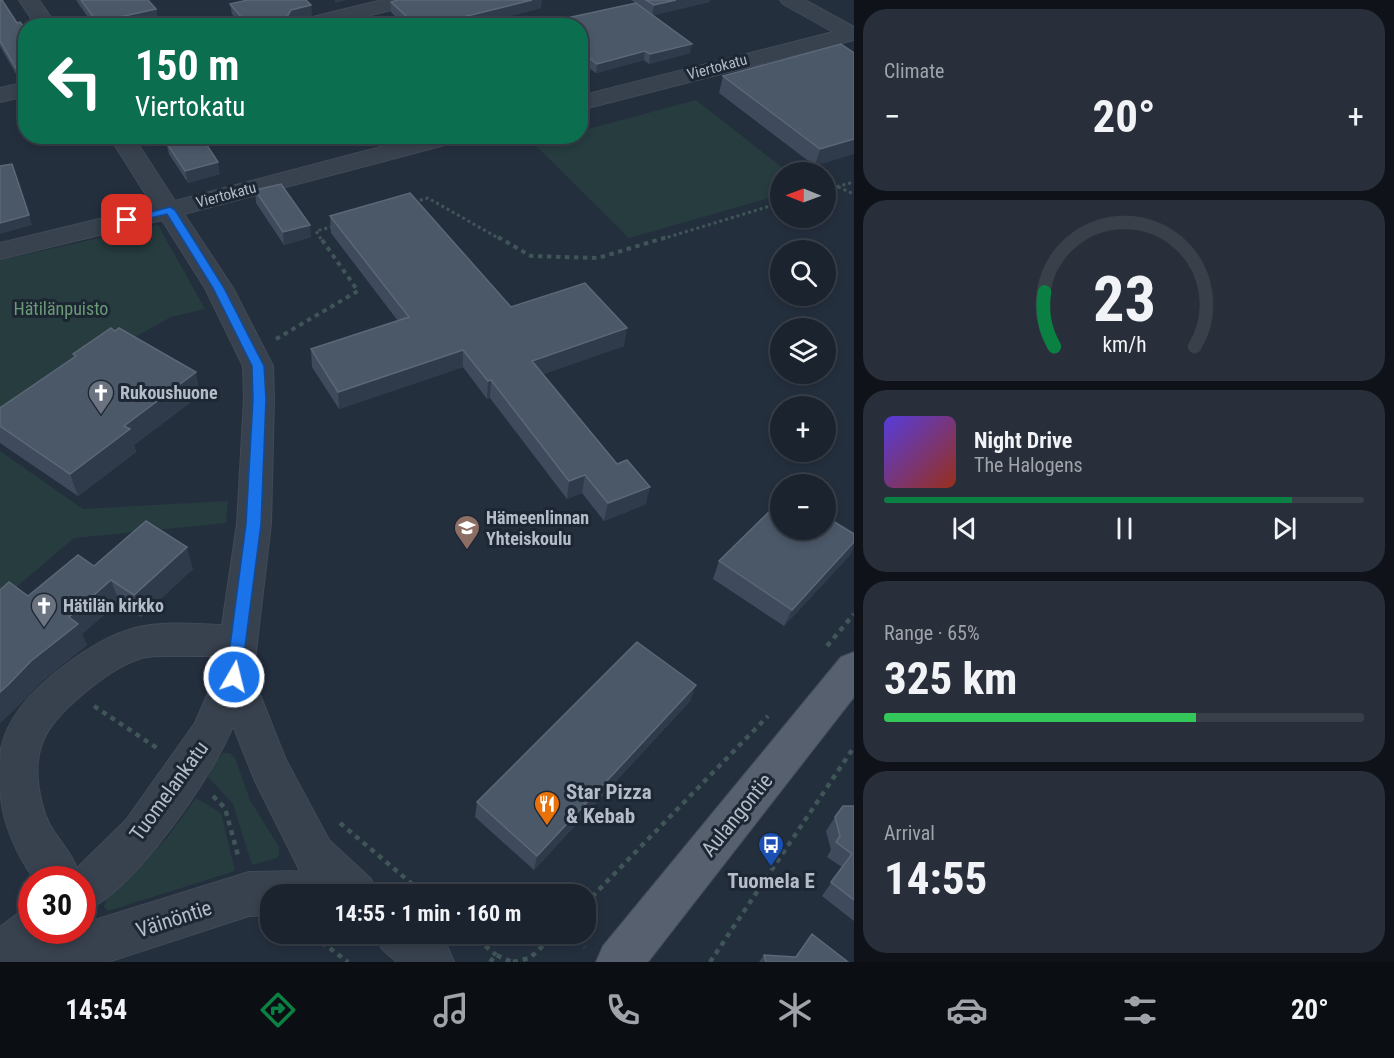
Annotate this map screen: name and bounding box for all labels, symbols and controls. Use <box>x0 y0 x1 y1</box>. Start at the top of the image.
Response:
text: 150 m <box>135 41 240 90</box>
icon: left <box>36 42 114 120</box>
street label: Viertokatu <box>685 50 749 84</box>
text: Climate <box>884 59 944 83</box>
text: 20° <box>1093 90 1156 143</box>
text: Viertokatu <box>135 91 245 123</box>
text: − <box>884 97 901 136</box>
text: + <box>1348 97 1364 136</box>
north arrow <box>770 162 836 228</box>
map controls <box>770 162 836 540</box>
street label: Viertokatu <box>194 178 258 212</box>
pin <box>101 194 152 245</box>
icon: arrive <box>110 203 143 236</box>
button: search <box>770 240 836 306</box>
text: 23 <box>1092 264 1156 337</box>
park label: Hätilänpuisto <box>14 298 108 319</box>
button: layers <box>770 318 836 384</box>
text: km/h <box>1102 333 1146 358</box>
church icon: Rukoushuone <box>86 378 116 416</box>
place label: Rukoushuone <box>120 382 218 403</box>
button: + <box>770 396 836 462</box>
text: Night Drive <box>974 428 1072 453</box>
text: The Halogens <box>974 453 1083 477</box>
button: − <box>770 474 836 540</box>
place label: Hämeenlinnan Yhteiskoulu <box>486 507 589 549</box>
icon: previous <box>948 512 981 545</box>
icon: pause <box>1108 512 1141 545</box>
icon: next <box>1268 512 1301 545</box>
school or university icon: Hämeenlinnan Yhteiskoulu <box>452 513 482 551</box>
church icon: Hätilän kirkko <box>29 591 59 629</box>
place label: Hätilän kirkko <box>63 595 164 616</box>
text: Range · 65% <box>884 621 980 645</box>
position arrow <box>202 645 266 709</box>
text: 325 km <box>884 652 1017 705</box>
street label: Tuomelankatu <box>125 737 213 845</box>
street label: Aulangontie <box>696 769 778 861</box>
place label: Star Pizza & Kebab <box>566 780 652 828</box>
restaurant icon: Star Pizza & Kebab <box>532 789 562 827</box>
text: Arrival <box>884 821 935 845</box>
bus stop icon: Tuomela E <box>756 830 786 868</box>
text: 14:55 <box>884 852 987 905</box>
speed limit sign: 30 <box>18 866 96 944</box>
place label: Tuomela E <box>727 869 815 893</box>
street label: Väinöntie <box>133 895 215 942</box>
text: 14:55 · 1 min · 160 m <box>335 901 521 926</box>
icon: directions <box>257 989 299 1031</box>
icon: music <box>430 989 472 1031</box>
icon: phone <box>602 989 644 1031</box>
icon: climate <box>774 989 816 1031</box>
icon: car <box>946 989 988 1031</box>
icon: filters <box>1119 989 1161 1031</box>
text: 14:54 <box>65 994 127 1026</box>
text: 20° <box>1291 994 1329 1026</box>

